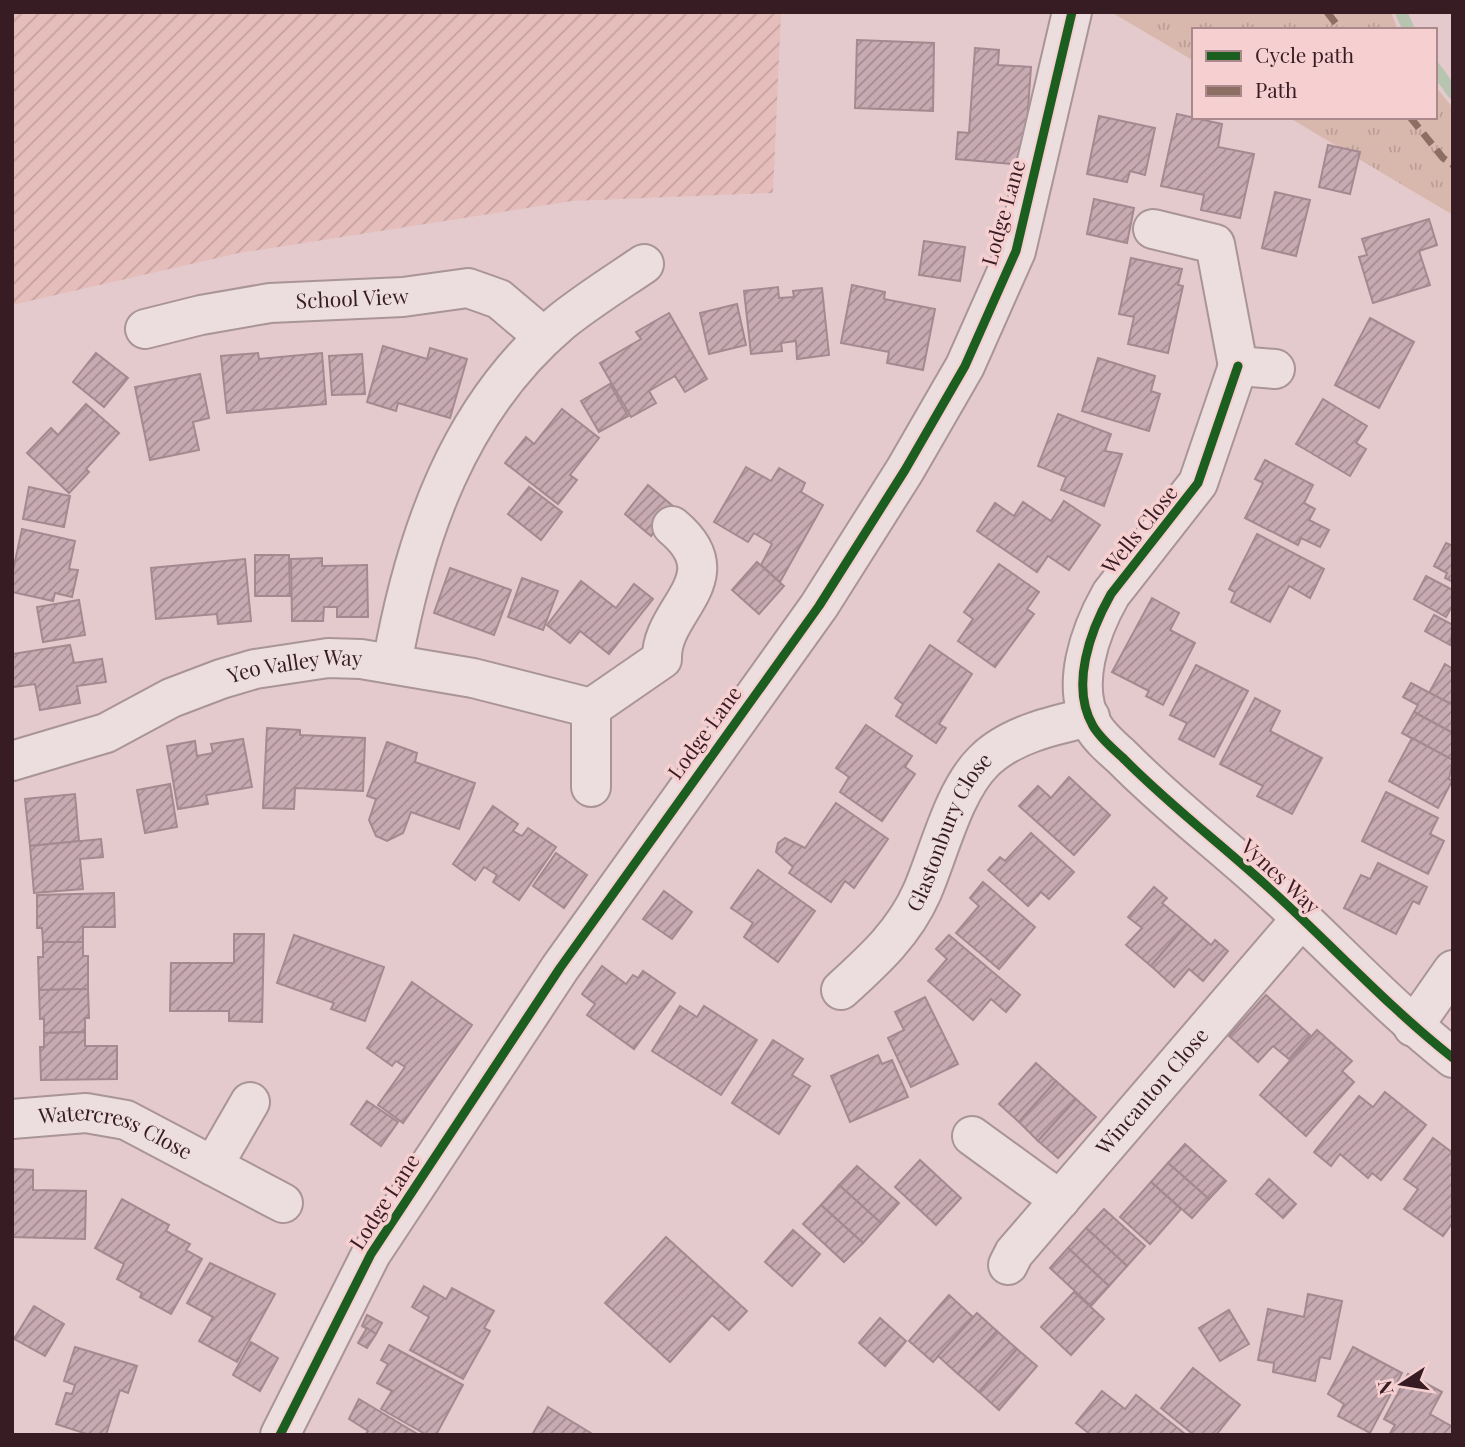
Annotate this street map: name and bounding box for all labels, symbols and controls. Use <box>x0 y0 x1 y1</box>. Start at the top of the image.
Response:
legend <box>1192 28 1437 119</box>
text: Cycle path <box>1255 40 1355 68</box>
text: Path <box>1255 75 1298 103</box>
street label: Lodge Lane <box>974 156 1031 269</box>
street label: School View <box>295 281 410 314</box>
street label: Wells Close <box>1093 479 1183 580</box>
street label: Yeo Valley Way <box>223 642 363 689</box>
street label: Lodge Lane <box>660 680 747 784</box>
street label: Glastonbury Close <box>899 745 997 916</box>
street label: Vynes Way <box>1235 831 1327 920</box>
street label: Wincanton Close <box>1088 1021 1213 1161</box>
street label: Watercress Close <box>36 1097 198 1165</box>
street label: Lodge Lane <box>342 1148 425 1254</box>
north arrow <box>1367 1349 1437 1419</box>
text: N <box>1370 1378 1399 1397</box>

